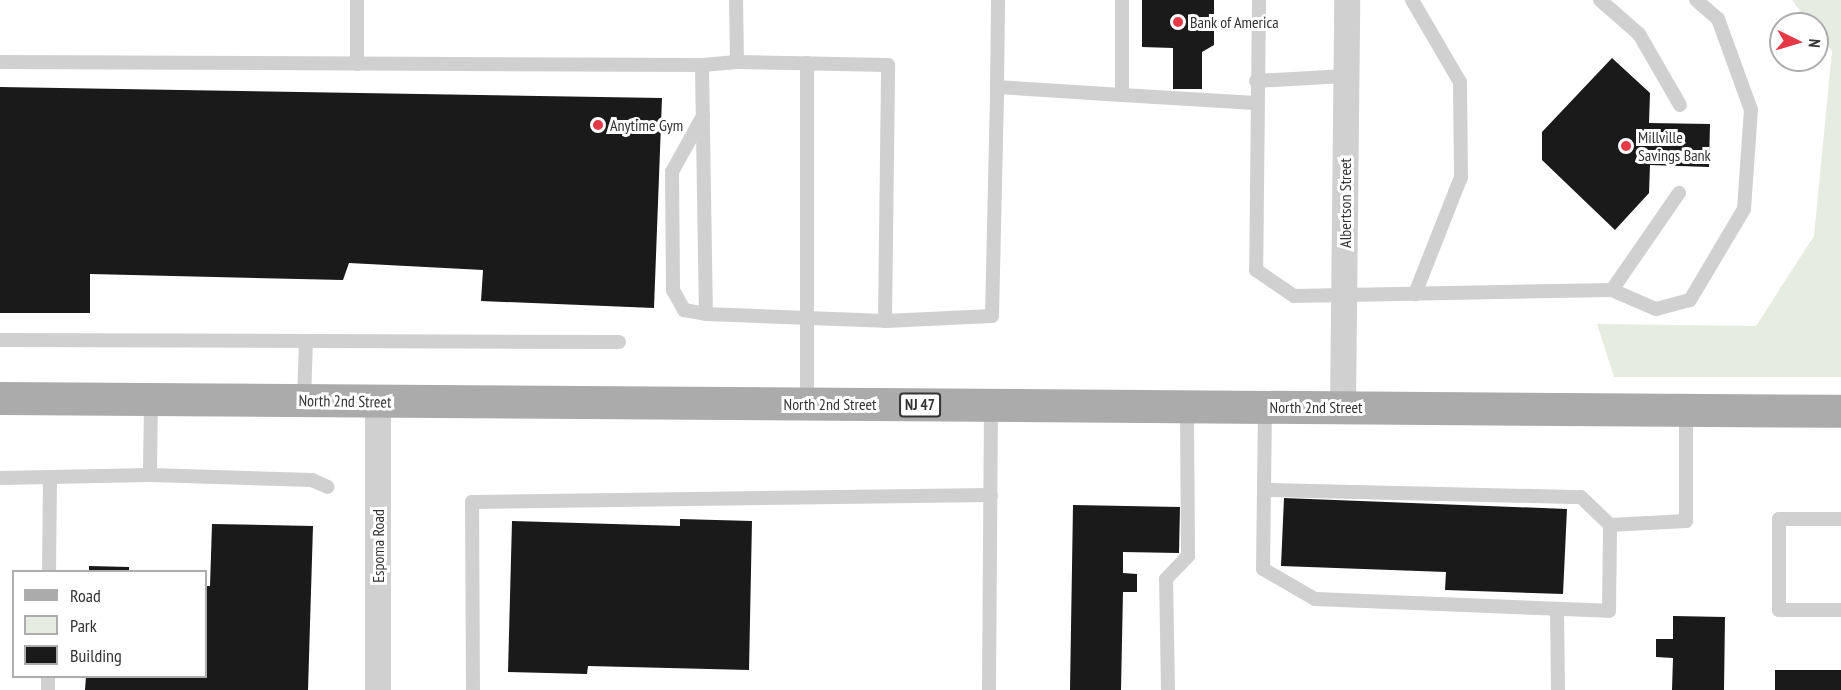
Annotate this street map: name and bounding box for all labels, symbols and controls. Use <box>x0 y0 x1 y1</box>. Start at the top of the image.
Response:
place label: Bank of America <box>1190 12 1279 32</box>
north arrow <box>1769 12 1829 72</box>
marker: Bank of America <box>1171 15 1185 29</box>
text: N <box>1805 38 1825 49</box>
place label: Anytime Gym <box>610 115 683 135</box>
marker: Anytime Gym <box>591 118 605 132</box>
place label: Millville Savings Bank <box>1638 127 1711 165</box>
marker: Millville Savings Bank <box>1619 139 1633 153</box>
street label: Albertson Street <box>1335 158 1355 248</box>
street label: North 2nd Street <box>298 391 392 411</box>
road number: NJ 47 <box>899 393 941 417</box>
street label: North 2nd Street <box>784 394 876 414</box>
street label: North 2nd Street <box>1270 397 1362 417</box>
street label: Espoma Road <box>368 509 388 583</box>
legend <box>12 570 207 678</box>
text: Road <box>70 584 101 607</box>
text: Park <box>70 614 97 637</box>
text: Building <box>70 644 122 667</box>

